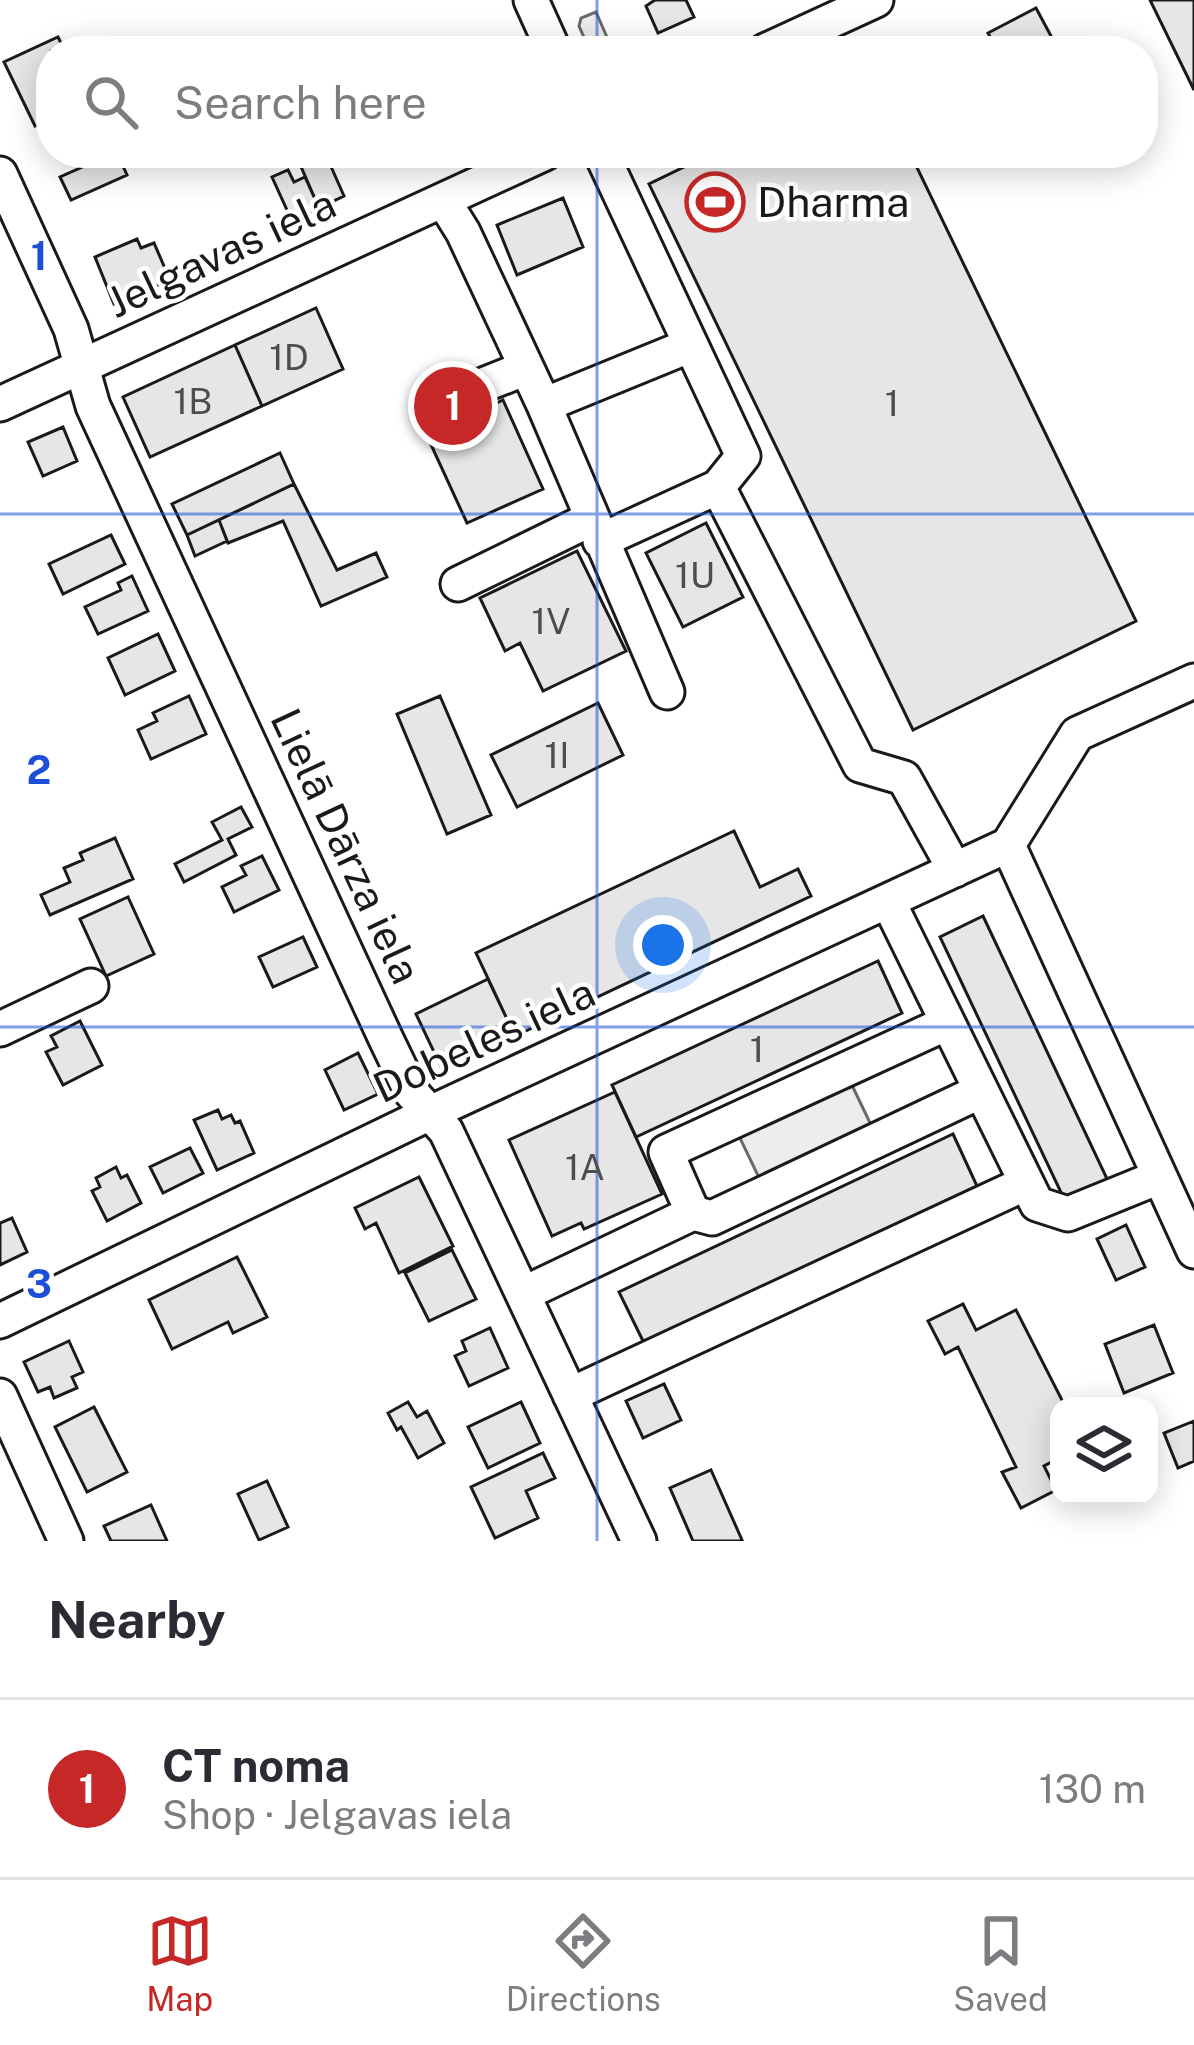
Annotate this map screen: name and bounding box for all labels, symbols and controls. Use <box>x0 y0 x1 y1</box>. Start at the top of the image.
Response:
search box <box>36 36 1158 168</box>
icon: search <box>78 69 144 135</box>
text: Search here <box>174 76 427 129</box>
sports icon: Dharma <box>684 171 746 233</box>
place label: Dharma <box>757 177 909 226</box>
street label: Jelgavas iela <box>99 178 343 327</box>
text: 1 <box>31 233 47 279</box>
house number: 1D <box>269 336 309 378</box>
pin: 1 <box>414 361 492 451</box>
house number: 1B <box>174 380 212 422</box>
house number: 1 <box>885 382 899 424</box>
house number: 1U <box>675 554 715 596</box>
house number: 1V <box>532 600 570 642</box>
street label: Lielā Dārza iela <box>261 701 431 991</box>
house number: 1I <box>545 734 569 776</box>
text: 2 <box>27 747 51 793</box>
your location <box>633 915 693 975</box>
street label: Dobeles iela <box>365 967 602 1112</box>
house number: 1 <box>750 1028 764 1070</box>
house number: 1A <box>565 1146 605 1188</box>
text: 3 <box>26 1261 52 1307</box>
map controls <box>1050 1397 1158 1505</box>
button: layers <box>1050 1397 1158 1505</box>
text: Nearby <box>48 1590 225 1649</box>
text: CT noma <box>162 1739 350 1792</box>
text: 1 <box>79 1766 95 1812</box>
text: 130 m <box>1039 1766 1146 1812</box>
text: Shop · Jelgavas iela <box>162 1792 512 1838</box>
tab: Map <box>146 1908 213 2018</box>
tab: Directions <box>506 1908 661 2018</box>
tab: Saved <box>953 1908 1048 2018</box>

